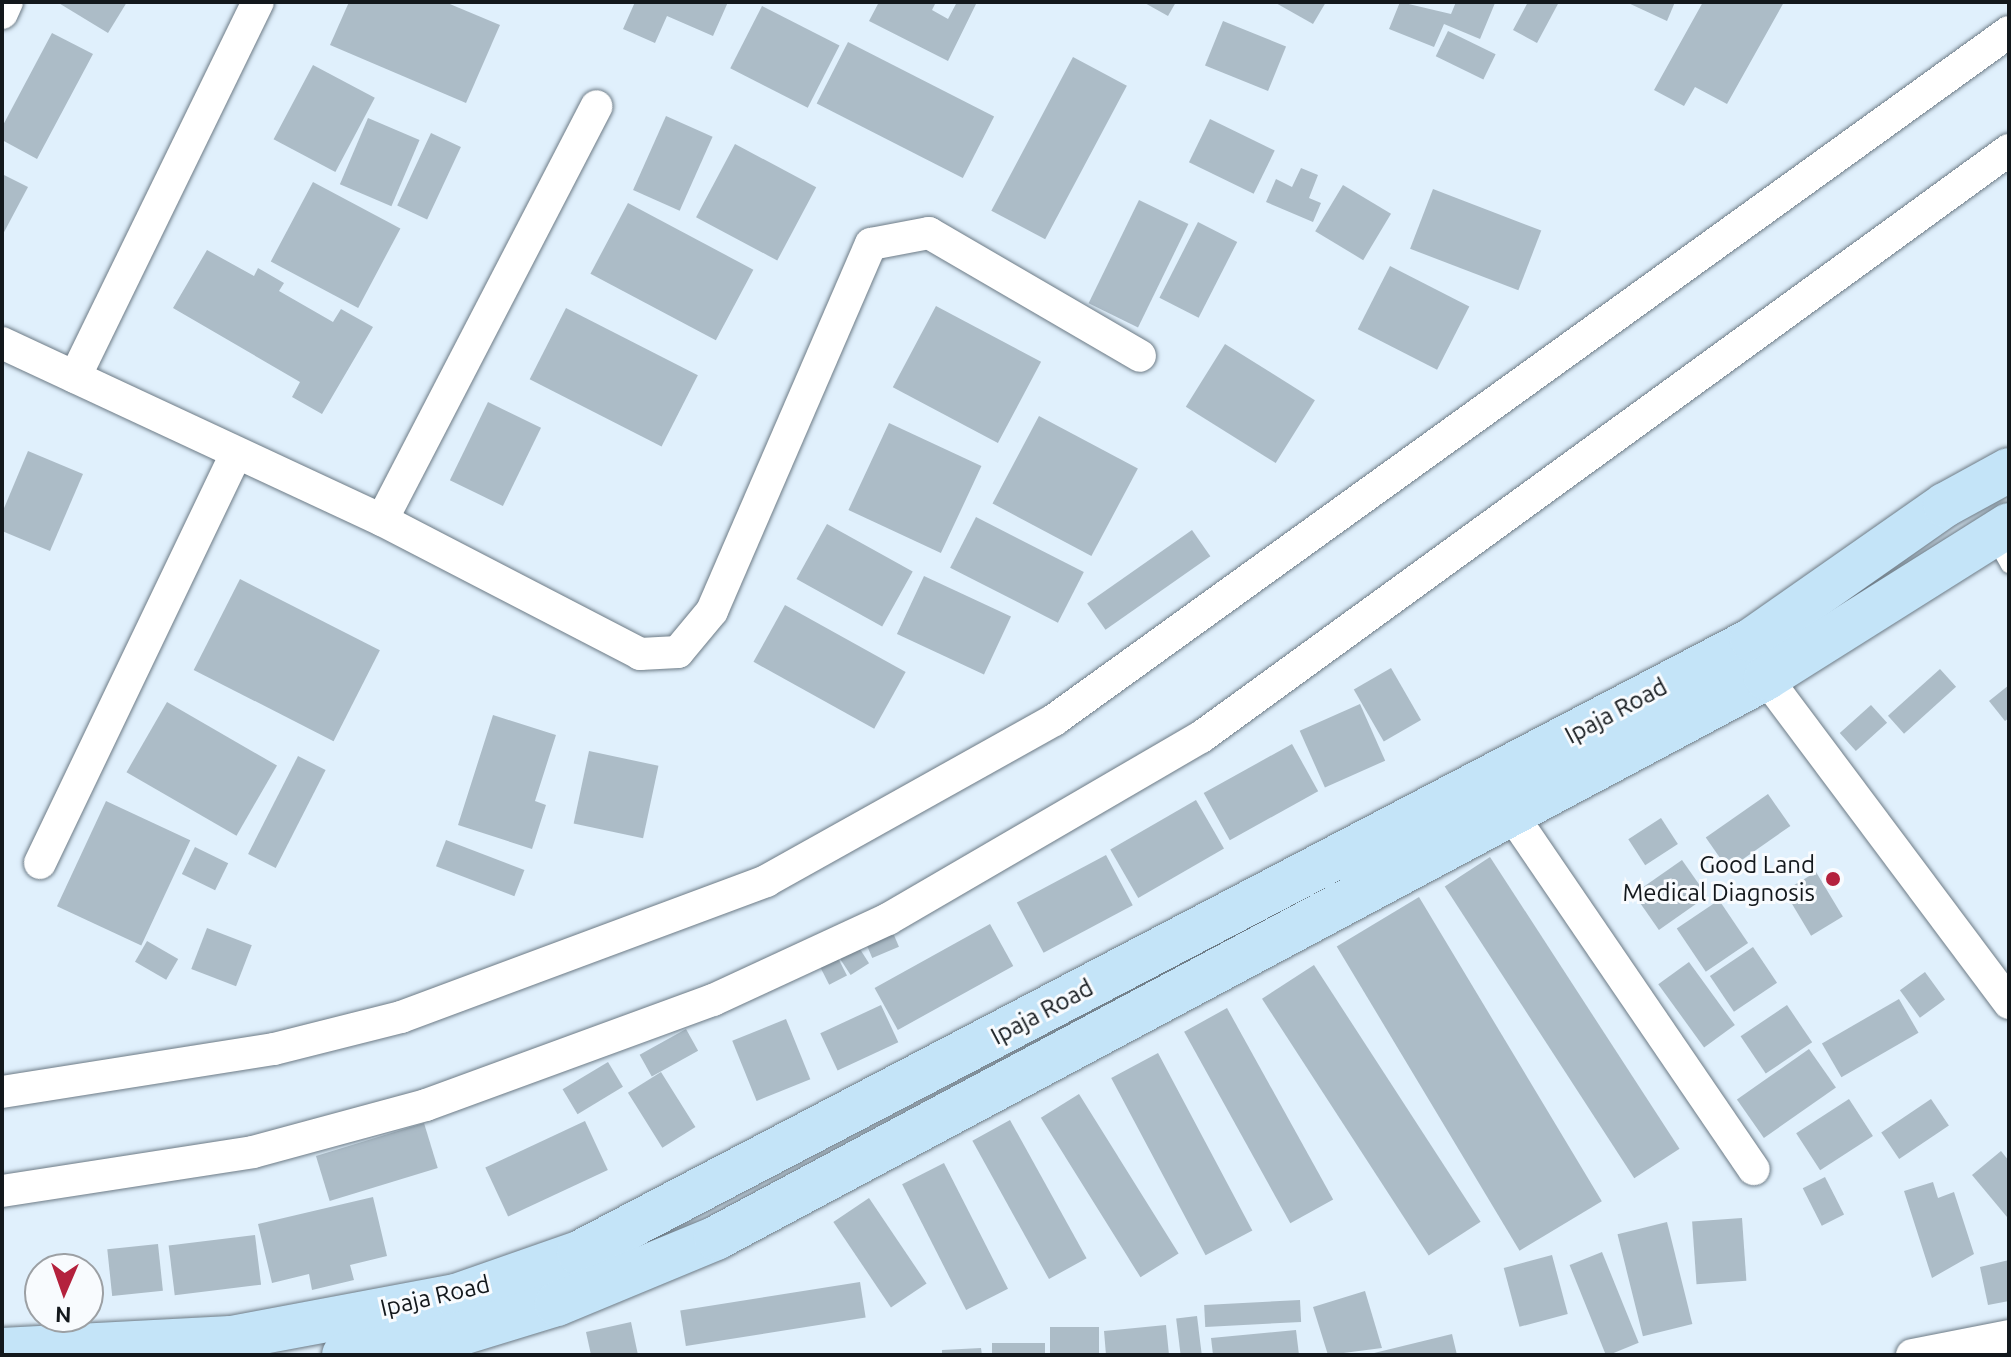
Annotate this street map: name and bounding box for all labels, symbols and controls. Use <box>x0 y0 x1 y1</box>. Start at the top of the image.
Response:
street label: Ipaja Road <box>1560 672 1672 750</box>
place label: Good Land Medical Diagnosis <box>1622 851 1815 907</box>
marker: Good Land Medical Diagnosis <box>1822 868 1844 890</box>
street label: Ipaja Road <box>986 973 1098 1051</box>
north arrow <box>24 1253 104 1333</box>
street label: Ipaja Road <box>377 1269 493 1323</box>
text: N <box>55 1303 72 1328</box>

